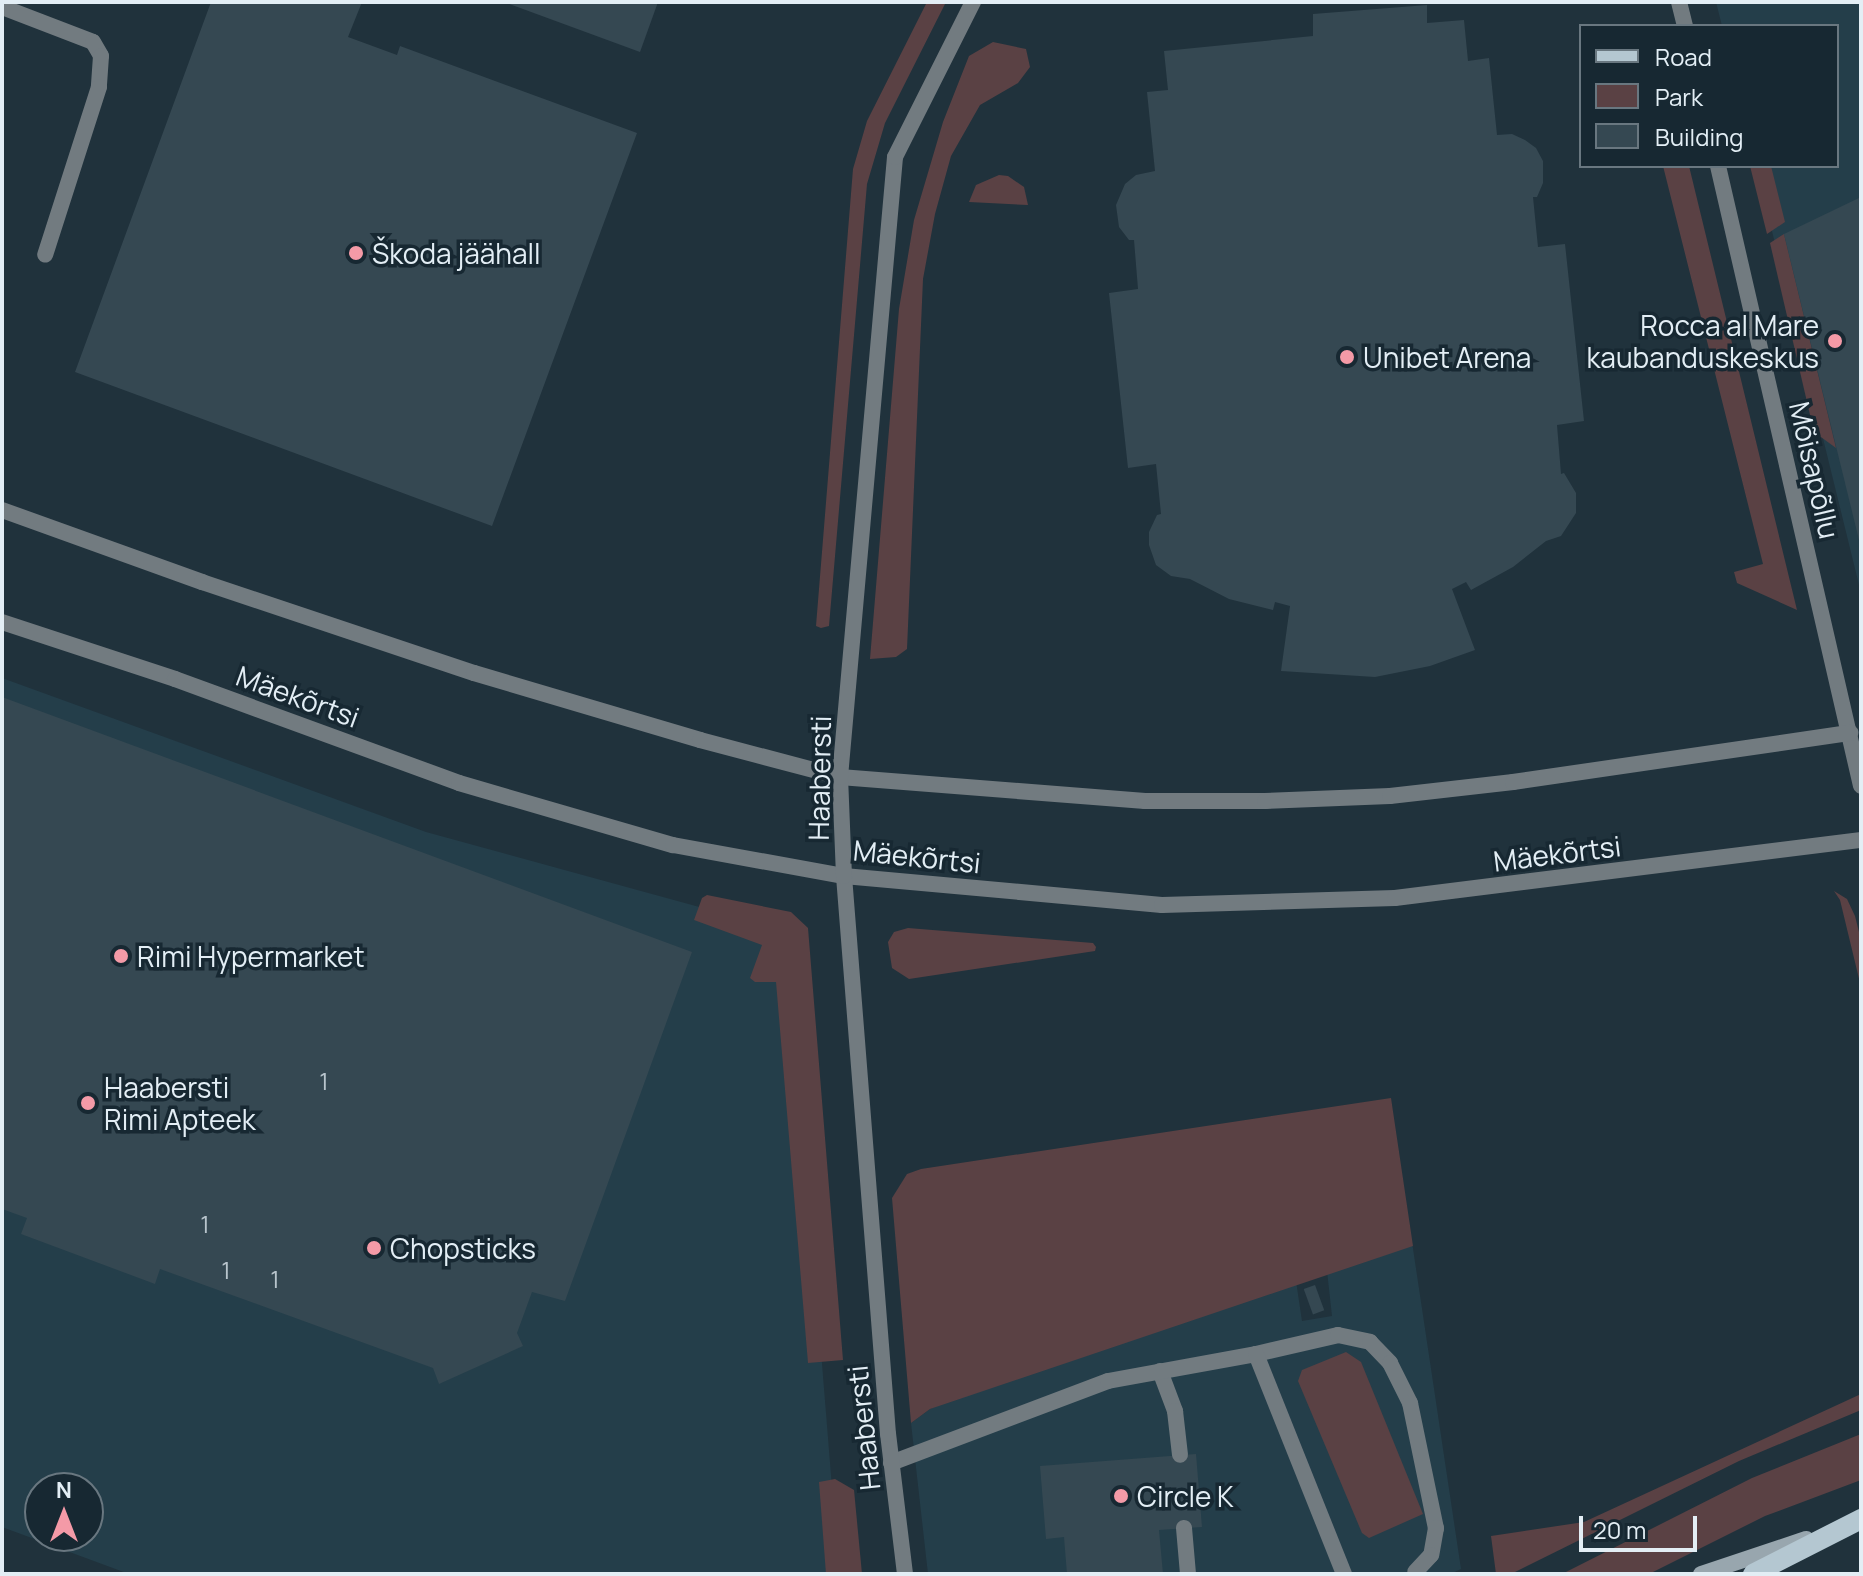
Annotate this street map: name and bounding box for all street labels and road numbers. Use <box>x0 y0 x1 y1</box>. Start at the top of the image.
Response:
street label: Mõisapõllu <box>1783 398 1847 542</box>
street label: Mäekõrtsi <box>232 658 364 734</box>
street label: Haabersti <box>801 715 837 841</box>
street label: Mäekõrtsi <box>1491 829 1623 877</box>
street label: Mäekõrtsi <box>852 833 982 879</box>
street label: Haabersti <box>840 1364 886 1492</box>

